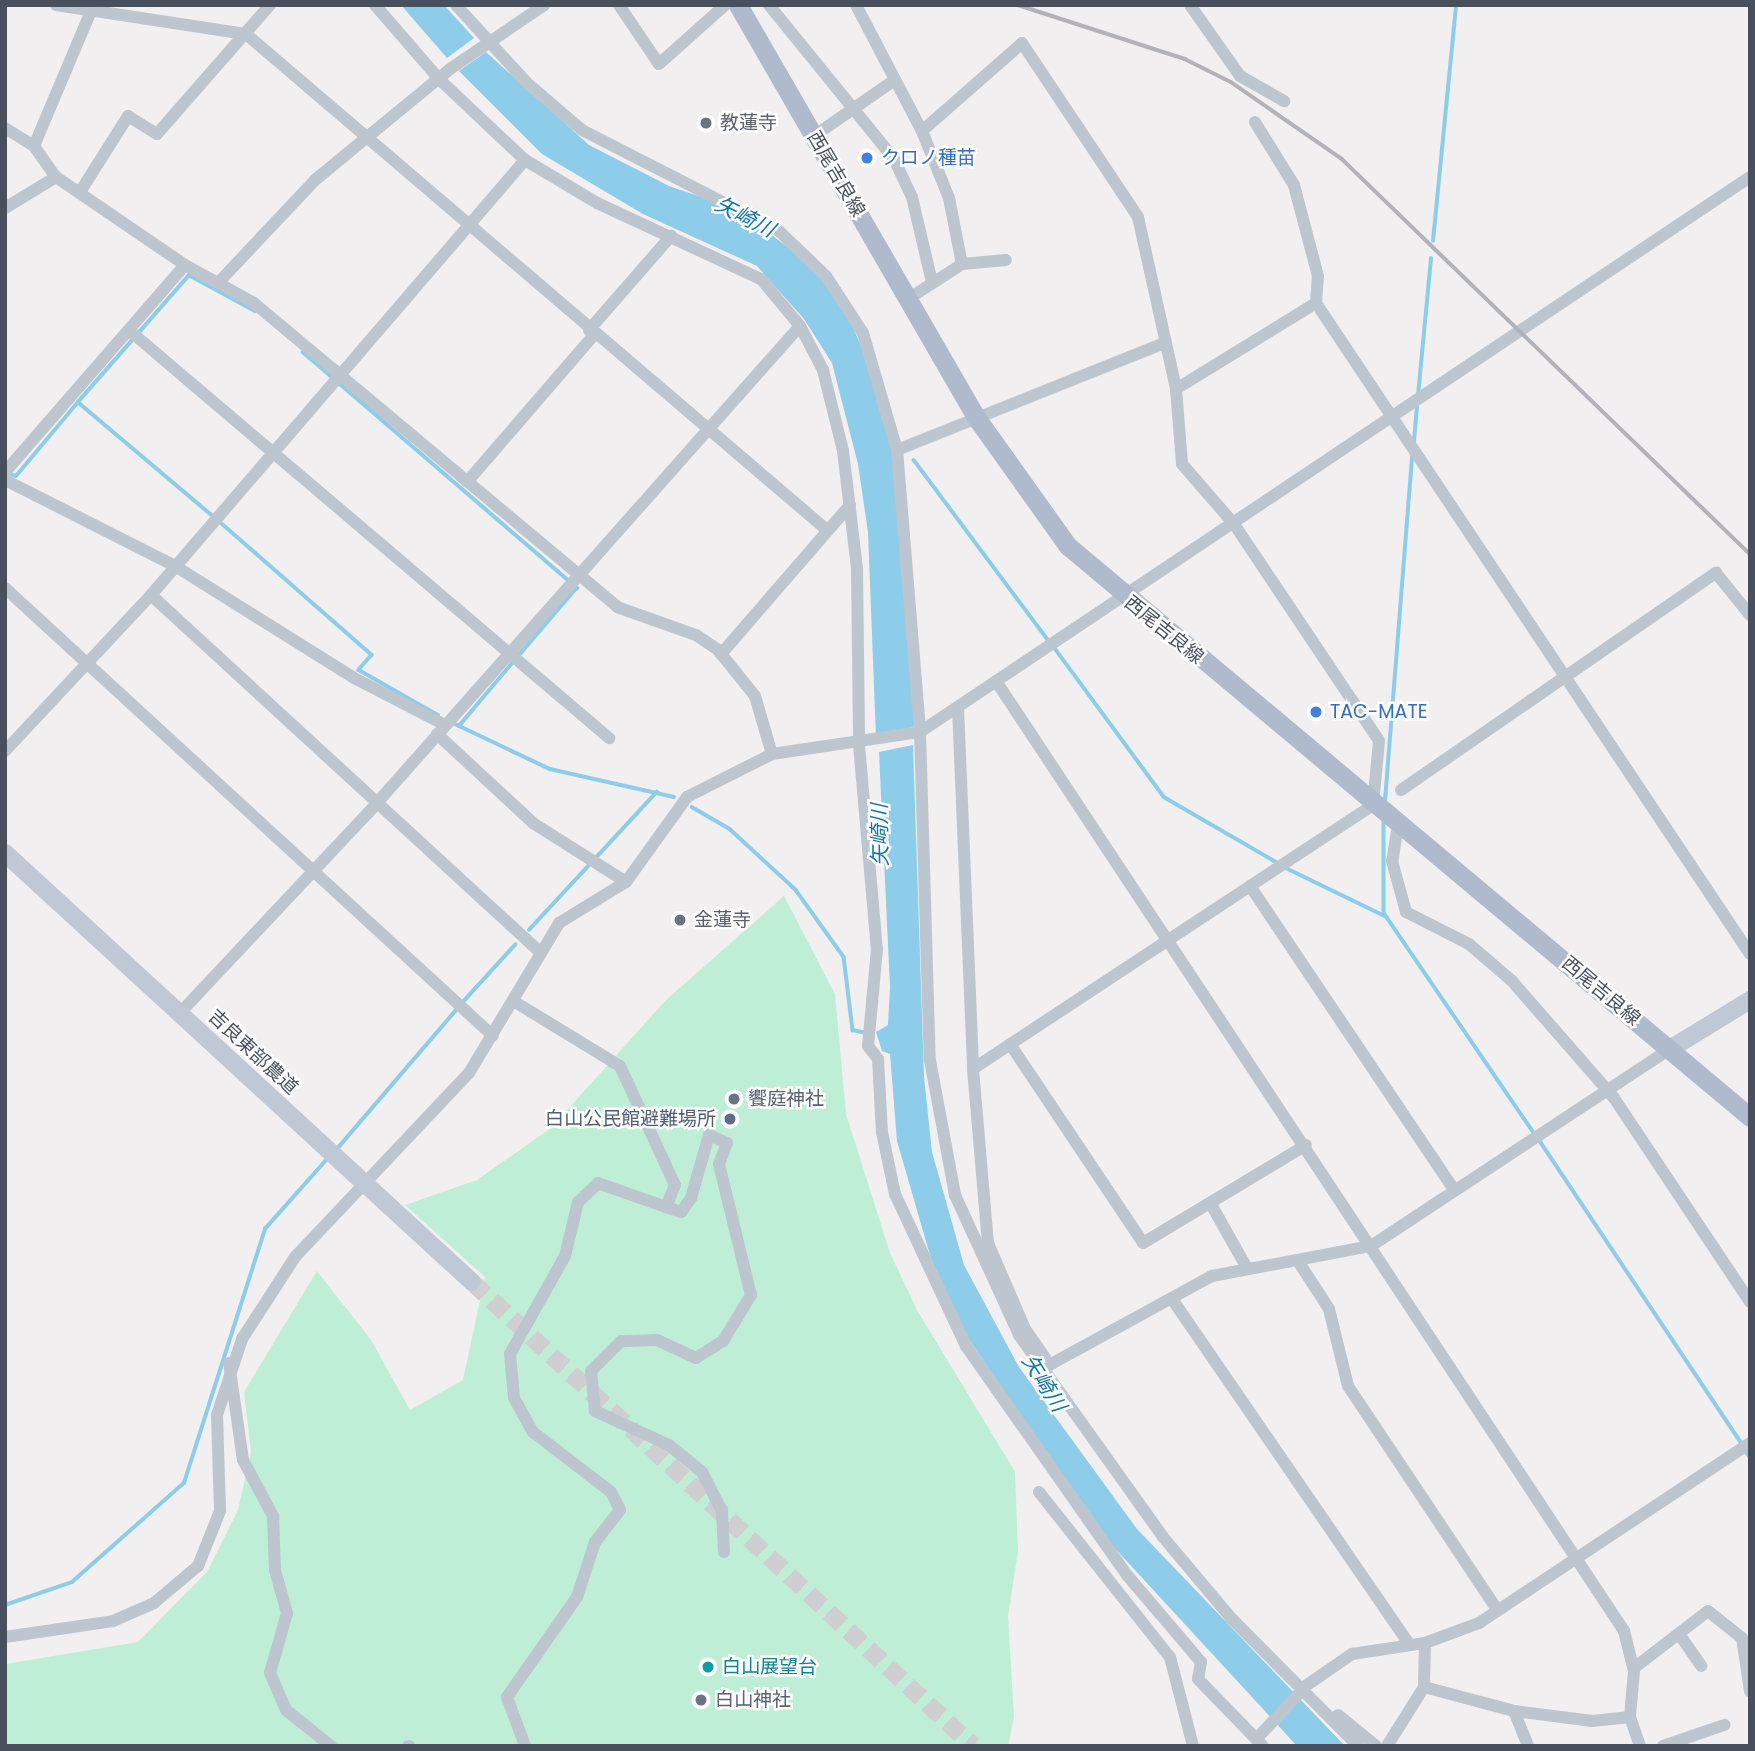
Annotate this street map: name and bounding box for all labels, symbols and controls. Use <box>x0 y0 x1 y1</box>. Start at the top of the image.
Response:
place label: 教蓮寺 <box>720 112 777 134</box>
marker: 教蓮寺 <box>698 115 714 131</box>
street label: 西尾吉良線 <box>802 127 870 221</box>
place label: クロノ種苗 <box>881 147 976 169</box>
marker: クロノ種苗 <box>859 150 875 166</box>
water label: 矢崎川 <box>711 191 779 243</box>
street label: 西尾吉良線 <box>1120 591 1208 669</box>
place label: TAC-MATE <box>1330 701 1427 723</box>
marker: TAC-MATE <box>1308 704 1324 720</box>
water label: 矢崎川 <box>867 803 893 867</box>
place label: 金蓮寺 <box>694 909 751 931</box>
marker: 金蓮寺 <box>672 912 688 928</box>
street label: 西尾吉良線 <box>1557 952 1645 1030</box>
street label: 吉良東部農道 <box>204 1005 302 1099</box>
place label: 饗庭神社 <box>748 1088 824 1110</box>
marker: 饗庭神社 <box>726 1091 742 1107</box>
place label: 白山公民館避難場所 <box>545 1108 716 1130</box>
marker: 白山公民館避難場所 <box>722 1111 738 1127</box>
water label: 矢崎川 <box>1017 1350 1071 1416</box>
place label: 白山展望台 <box>722 1656 817 1678</box>
marker: 白山展望台 <box>700 1659 716 1675</box>
place label: 白山神社 <box>715 1689 791 1711</box>
marker: 白山神社 <box>693 1692 709 1708</box>

